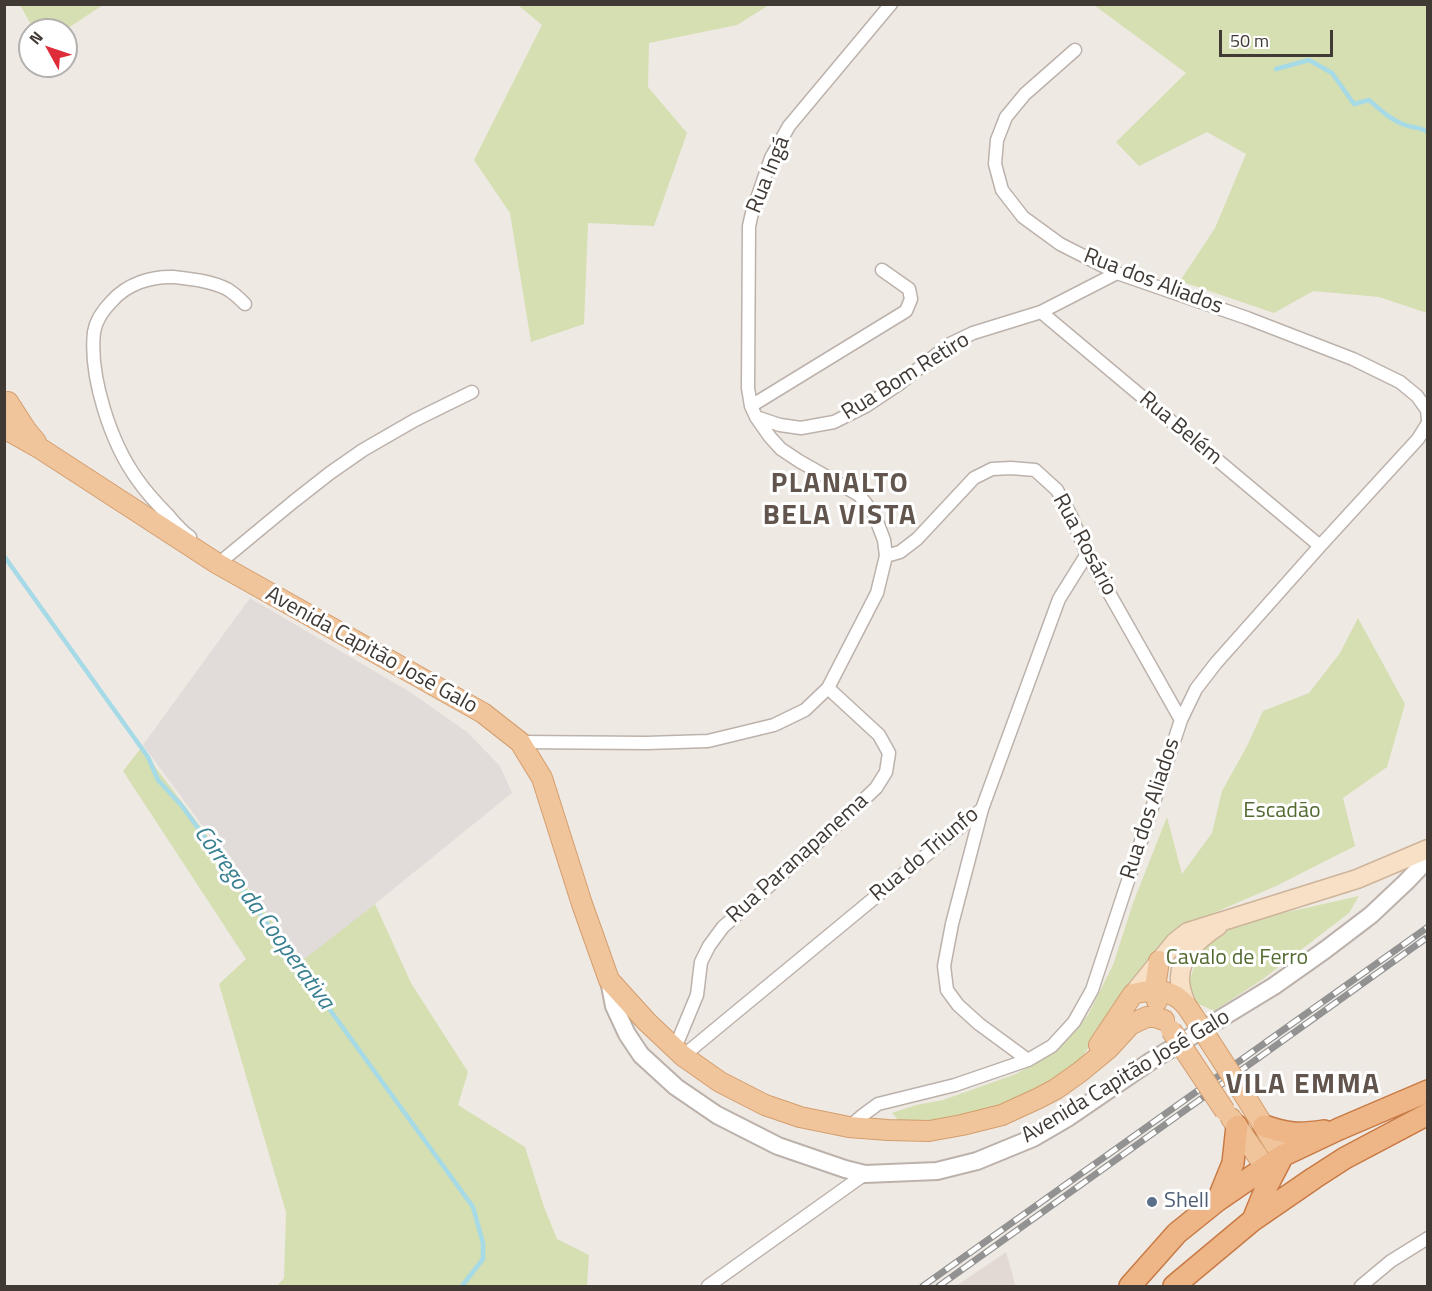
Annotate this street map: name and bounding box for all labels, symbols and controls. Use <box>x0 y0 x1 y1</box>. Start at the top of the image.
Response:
north arrow <box>18 18 78 78</box>
scale bar <box>1222 18 1336 56</box>
text: N <box>23 26 49 50</box>
text: 50 m <box>1230 27 1269 54</box>
street label: Rua Ingá <box>742 133 796 217</box>
street label: Rua dos Aliados <box>1080 243 1226 321</box>
street label: Rua Bom Retiro <box>837 327 975 427</box>
street label: Rua Belém <box>1133 387 1227 471</box>
district label: PLANALTO BELA VISTA <box>763 468 917 534</box>
street label: Rua Rosário <box>1046 490 1122 600</box>
street label: Avenida Capitão José Galo <box>260 582 482 720</box>
street label: Rua dos Aliados <box>1116 735 1186 883</box>
street label: Rua Paranapanema <box>722 788 874 930</box>
park label: Escadão <box>1243 799 1321 825</box>
street label: Rua do Triunfo <box>865 802 985 908</box>
water label: Córrego da Cooperativa <box>187 820 339 1016</box>
park label: Cavalo de Ferro <box>1166 946 1308 972</box>
street label: Avenida Capitão José Galo <box>1017 1004 1235 1150</box>
district label: VILA EMMA <box>1225 1069 1381 1103</box>
place label: Shell <box>1164 1189 1209 1215</box>
marker: Shell <box>1145 1195 1159 1209</box>

